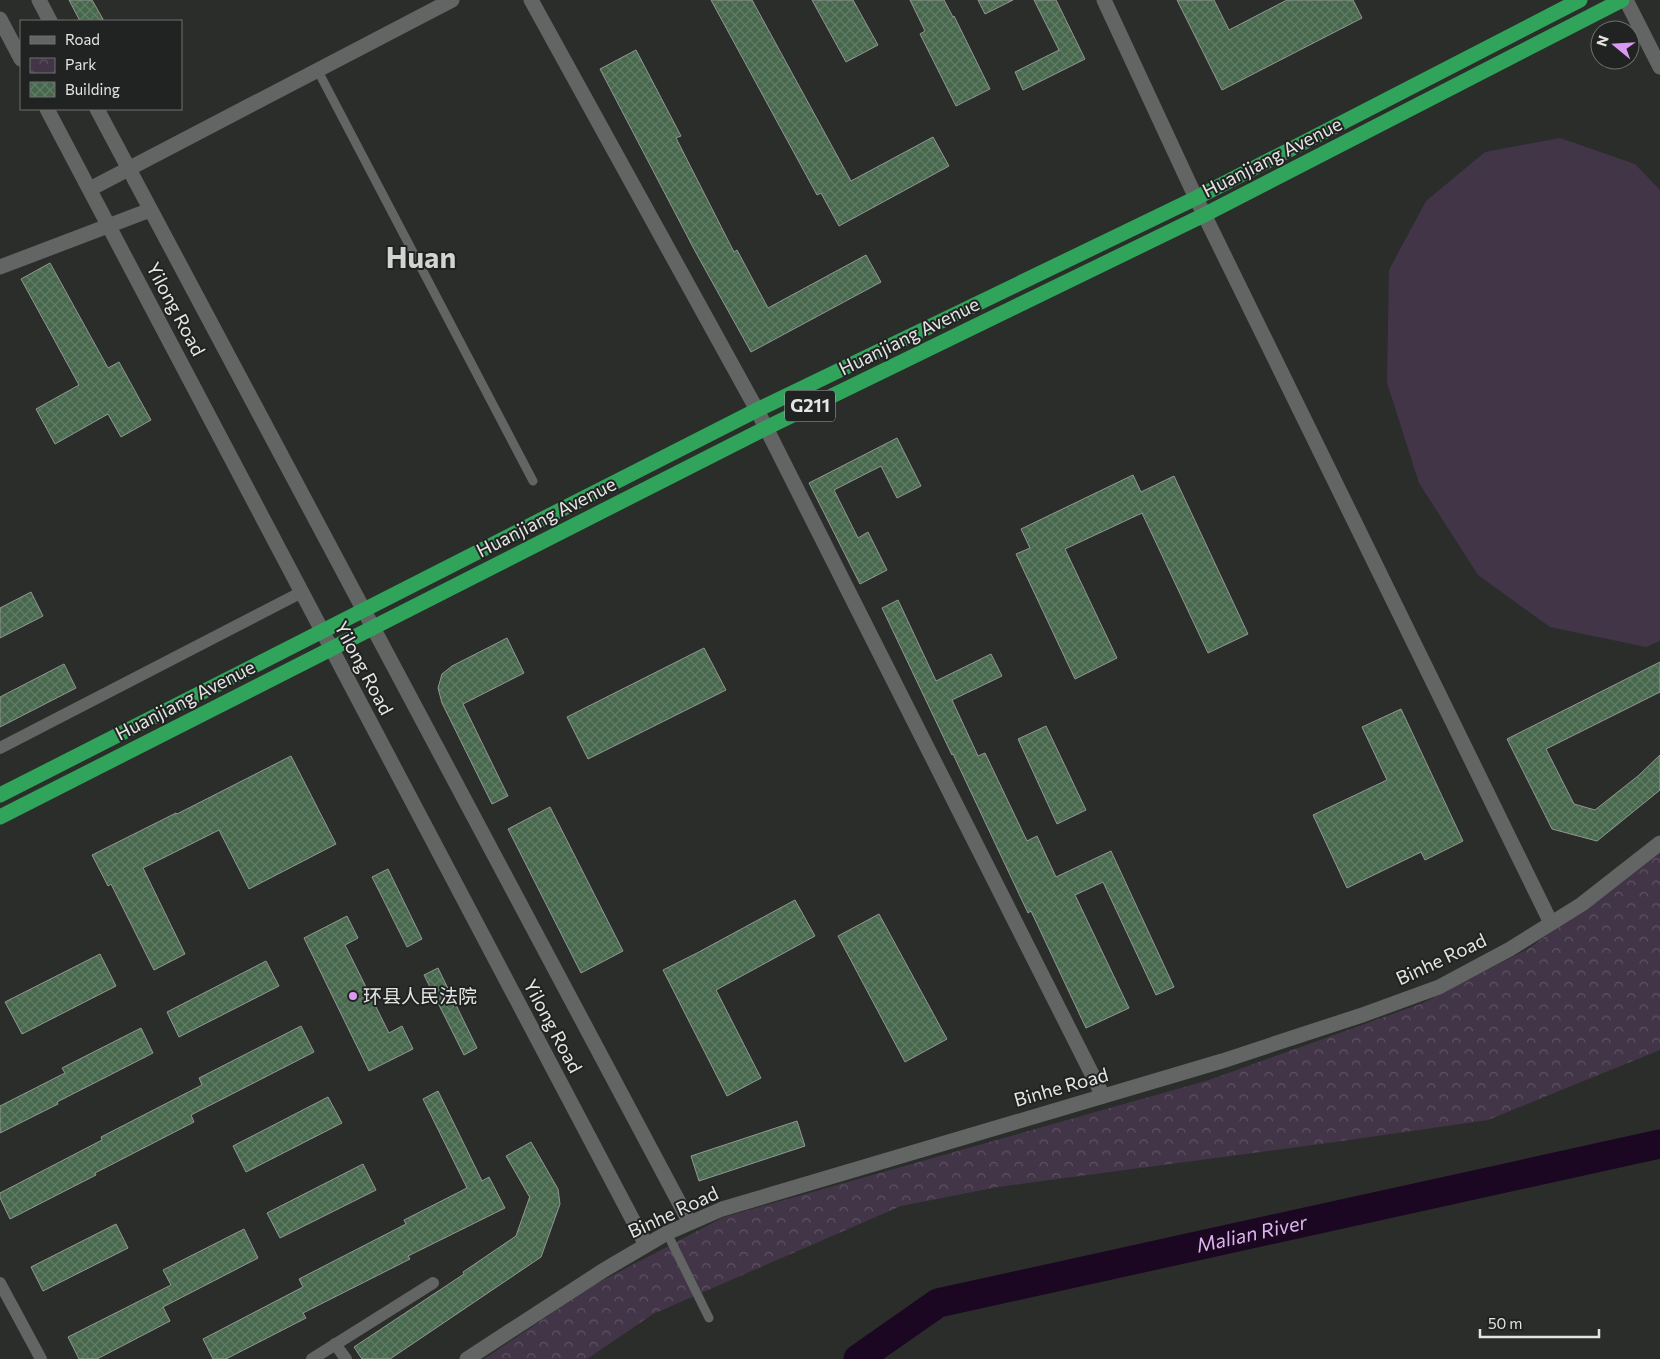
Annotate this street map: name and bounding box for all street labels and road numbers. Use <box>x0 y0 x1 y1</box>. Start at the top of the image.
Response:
street label: Huanjiang Avenue <box>1198 111 1345 202</box>
street label: Yilong Road <box>142 258 211 359</box>
street label: Huanjiang Avenue <box>835 292 983 380</box>
road number: G211 <box>785 391 835 422</box>
street label: Huanjiang Avenue <box>472 471 619 562</box>
street label: Yilong Road <box>330 617 399 718</box>
street label: Huanjiang Avenue <box>111 654 258 745</box>
street label: Binhe Road <box>1392 928 1490 989</box>
street label: Yilong Road <box>519 975 588 1076</box>
street label: Binhe Road <box>1011 1062 1111 1111</box>
street label: Binhe Road <box>624 1181 722 1242</box>

